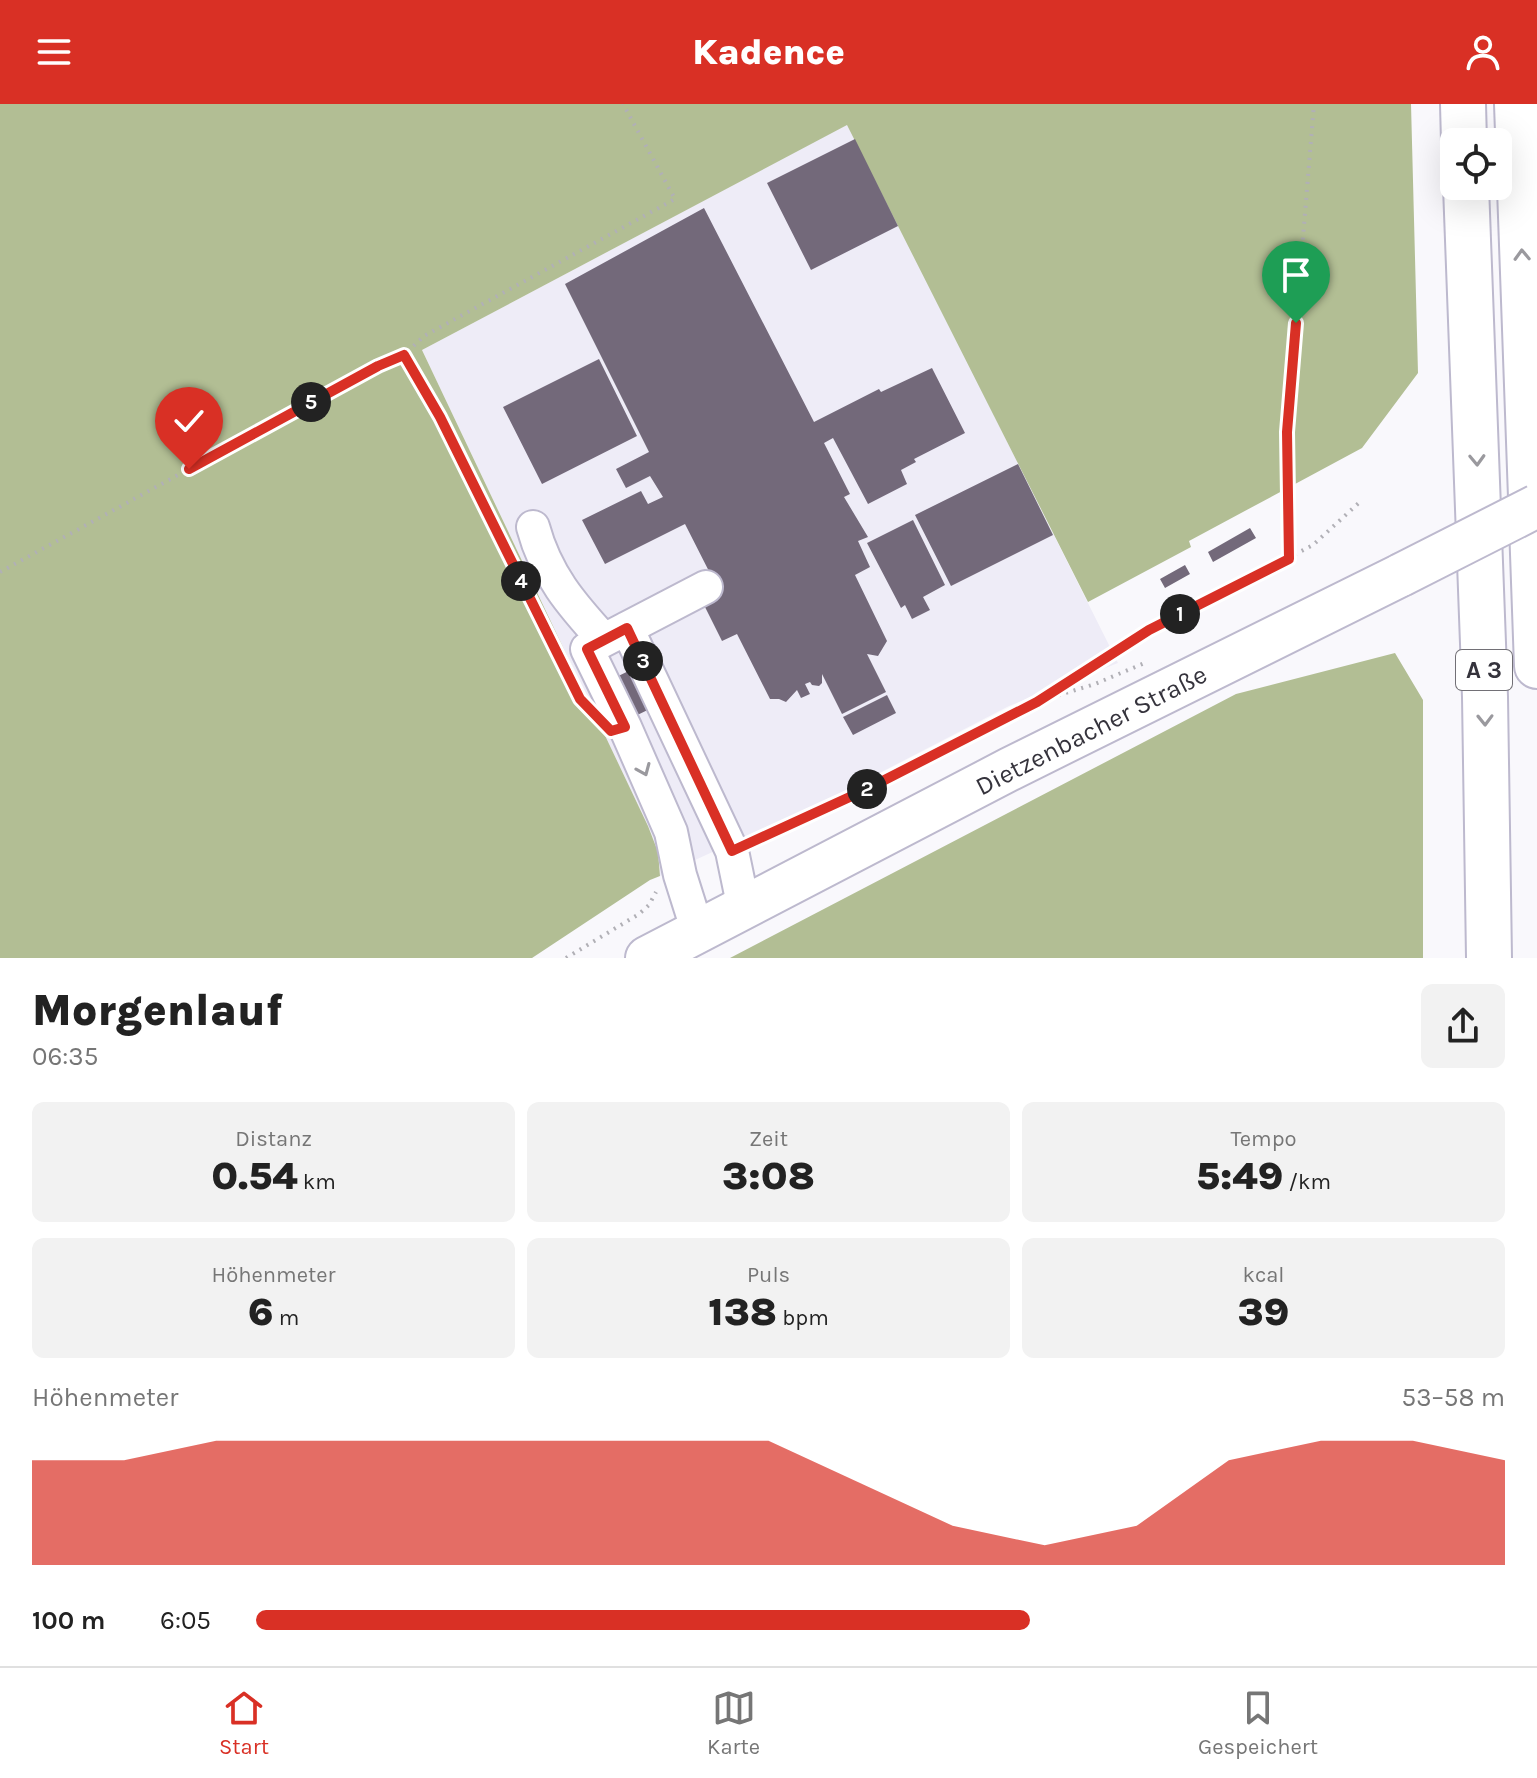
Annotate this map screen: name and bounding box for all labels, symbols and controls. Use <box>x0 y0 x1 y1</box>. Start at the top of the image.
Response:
icon: menu <box>32 30 76 74</box>
icon: person <box>1461 30 1505 74</box>
text: Kadence <box>692 31 845 73</box>
map controls <box>1440 128 1512 200</box>
button: locate <box>1440 128 1512 200</box>
pin <box>1262 241 1330 323</box>
one-way arrow <box>1513 248 1531 261</box>
icon: arrive <box>1274 253 1318 297</box>
pin: 5 <box>291 382 331 422</box>
pin <box>155 387 223 469</box>
text: 5 <box>305 389 317 415</box>
icon: check <box>167 399 211 443</box>
one-way arrow <box>1469 454 1486 467</box>
pin: 4 <box>501 561 541 601</box>
text: 4 <box>514 568 528 594</box>
pin: 1 <box>1160 594 1200 634</box>
text: 1 <box>1176 601 1184 627</box>
pin: 3 <box>623 641 663 681</box>
text: 3 <box>636 648 650 674</box>
road number: A 3 <box>1456 650 1512 690</box>
street label: Dietzenbacher Straße <box>970 659 1212 802</box>
one-way arrow <box>1477 714 1494 727</box>
one-way arrow <box>635 762 651 776</box>
pin: 2 <box>847 769 887 809</box>
text: 2 <box>860 776 874 802</box>
button: share <box>1421 984 1505 1068</box>
text: Morgenlauf <box>32 985 283 1036</box>
text: 06:35 <box>32 1041 98 1072</box>
text: Distanz <box>235 1126 312 1152</box>
text: Zeit <box>749 1126 788 1152</box>
text: Tempo <box>1230 1126 1297 1152</box>
text: 0.54 <box>211 1152 298 1199</box>
text: 3:08 <box>722 1152 815 1199</box>
text: 5:49 <box>1196 1152 1283 1199</box>
text: km <box>298 1169 336 1195</box>
text: /km <box>1283 1169 1331 1195</box>
text: Höhenmeter <box>212 1262 335 1288</box>
text: Puls <box>747 1262 790 1288</box>
text: kcal <box>1242 1262 1285 1288</box>
text: 6 <box>248 1288 273 1335</box>
text: 138 <box>708 1288 777 1335</box>
text: 39 <box>1238 1288 1289 1335</box>
text: m <box>273 1305 299 1331</box>
text: bpm <box>777 1305 829 1331</box>
text: Höhenmeter <box>32 1382 179 1413</box>
text: 53–58 m <box>1402 1382 1505 1413</box>
text: 100 m <box>32 1605 105 1636</box>
text: 6:05 <box>160 1605 211 1636</box>
tab: Start <box>219 1686 269 1760</box>
tab: Karte <box>707 1686 760 1760</box>
tab: Gespeichert <box>1198 1686 1318 1760</box>

